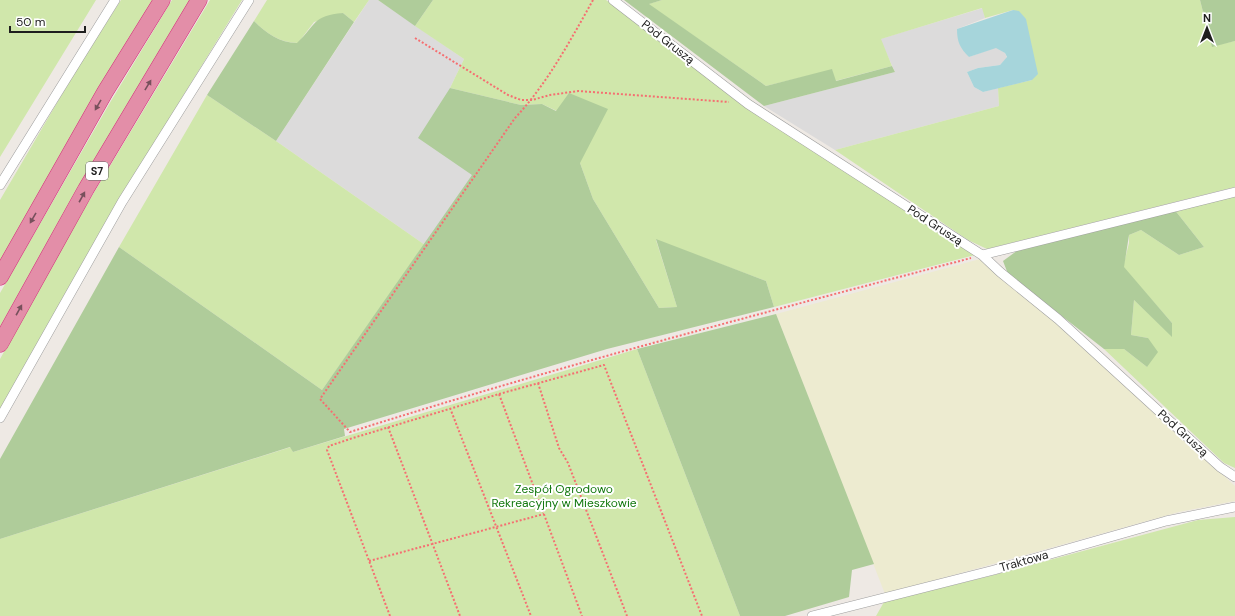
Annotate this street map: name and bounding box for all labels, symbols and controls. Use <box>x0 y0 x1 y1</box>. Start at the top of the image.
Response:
scale bar <box>10 8 85 34</box>
north arrow <box>1187 8 1227 48</box>
text: N <box>1203 11 1211 25</box>
text: 50 m <box>16 14 45 30</box>
street label: Pod Gruszą <box>638 16 698 68</box>
one-way arrow <box>145 79 152 91</box>
one-way arrow <box>94 99 101 111</box>
road number: S7 <box>86 162 108 180</box>
one-way arrow <box>79 191 85 203</box>
street label: Pod Gruszą <box>904 201 966 249</box>
one-way arrow <box>29 212 36 224</box>
one-way arrow <box>16 304 22 316</box>
street label: Pod Gruszą <box>1154 406 1212 460</box>
park label: Zespół Ogrodowo Rekreacyjny w Mieszkowie <box>491 481 637 511</box>
street label: Traktowa <box>998 546 1050 576</box>

